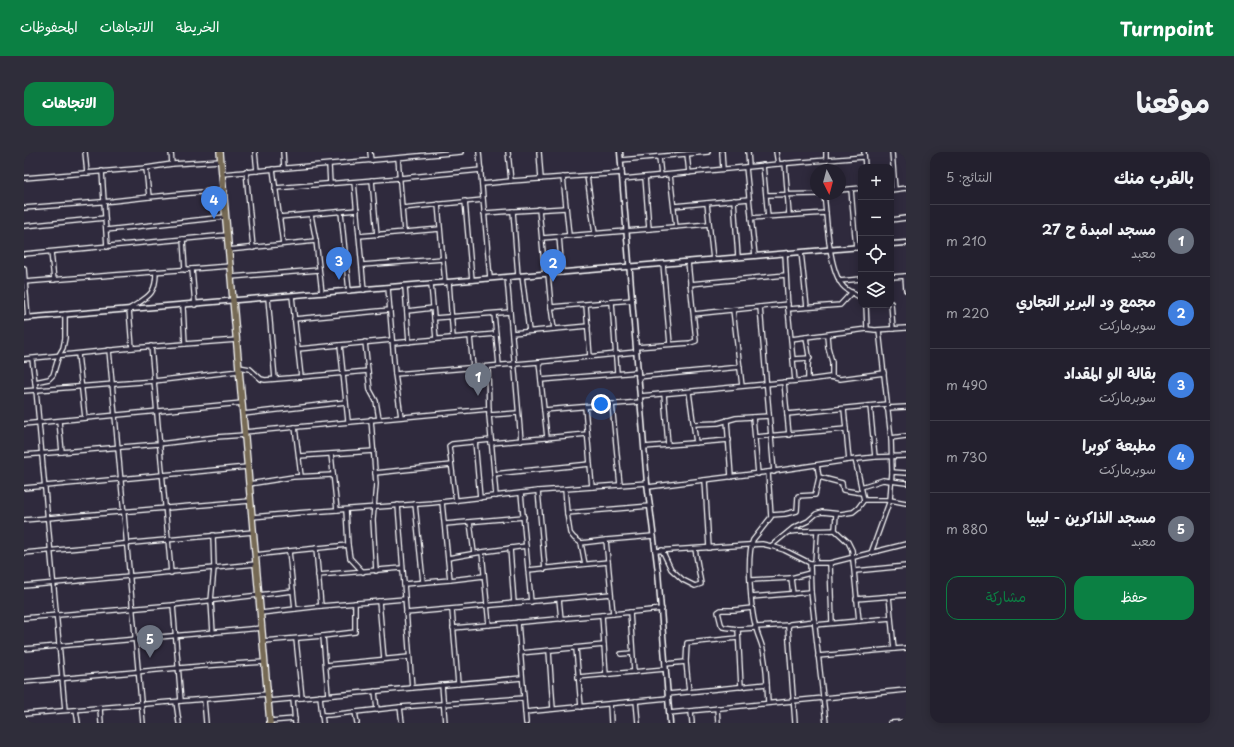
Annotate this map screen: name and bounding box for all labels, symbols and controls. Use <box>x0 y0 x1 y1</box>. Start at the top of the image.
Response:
text: Turnpoint <box>1120 14 1214 42</box>
text: المحفوظات <box>20 16 78 37</box>
text: الاتجاهات <box>100 16 154 37</box>
text: الخريطة <box>176 16 219 37</box>
text: موقعنا <box>1136 80 1210 123</box>
button: الاتجاهات <box>24 82 114 126</box>
north arrow <box>810 164 846 200</box>
map controls <box>858 164 894 308</box>
button: + <box>858 164 894 200</box>
text: بالقرب منك <box>1114 164 1194 190</box>
text: النتائج: 5 <box>946 167 992 186</box>
pin: 4 <box>201 186 227 219</box>
button: − <box>858 200 894 236</box>
text: مسجد امبدة ح 27 <box>1042 217 1156 240</box>
text: 210 m <box>946 231 987 250</box>
text: 1 <box>1178 231 1184 250</box>
button: locate <box>858 236 894 272</box>
text: معبد <box>1131 243 1156 262</box>
pin: 3 <box>326 247 352 280</box>
pin: 2 <box>540 249 566 282</box>
button: layers <box>858 272 894 308</box>
text: مجمع ود البرير التجاري <box>1016 289 1156 312</box>
text: 220 m <box>946 303 989 322</box>
text: 2 <box>1176 303 1186 322</box>
text: سوبرماركت <box>1099 315 1156 334</box>
text: بقالة الو المقداد <box>1064 361 1156 384</box>
pin: 1 <box>465 363 491 396</box>
text: 490 m <box>946 375 988 394</box>
text: 3 <box>1177 375 1185 394</box>
text: سوبرماركت <box>1099 387 1156 406</box>
your location <box>591 394 611 414</box>
text: مطبعة كوبرا <box>1082 433 1156 456</box>
text: 730 m <box>946 447 987 466</box>
text: 4 <box>1177 447 1185 466</box>
text: سوبرماركت <box>1099 459 1156 478</box>
text: مسجد الذاكرين - ليبيا <box>1026 505 1156 528</box>
text: 880 m <box>946 519 988 538</box>
text: 5 <box>1177 519 1185 538</box>
text: معبد <box>1131 531 1156 550</box>
button: مشاركة <box>946 576 1066 620</box>
button: حفظ <box>1074 576 1194 620</box>
pin: 5 <box>137 625 163 658</box>

